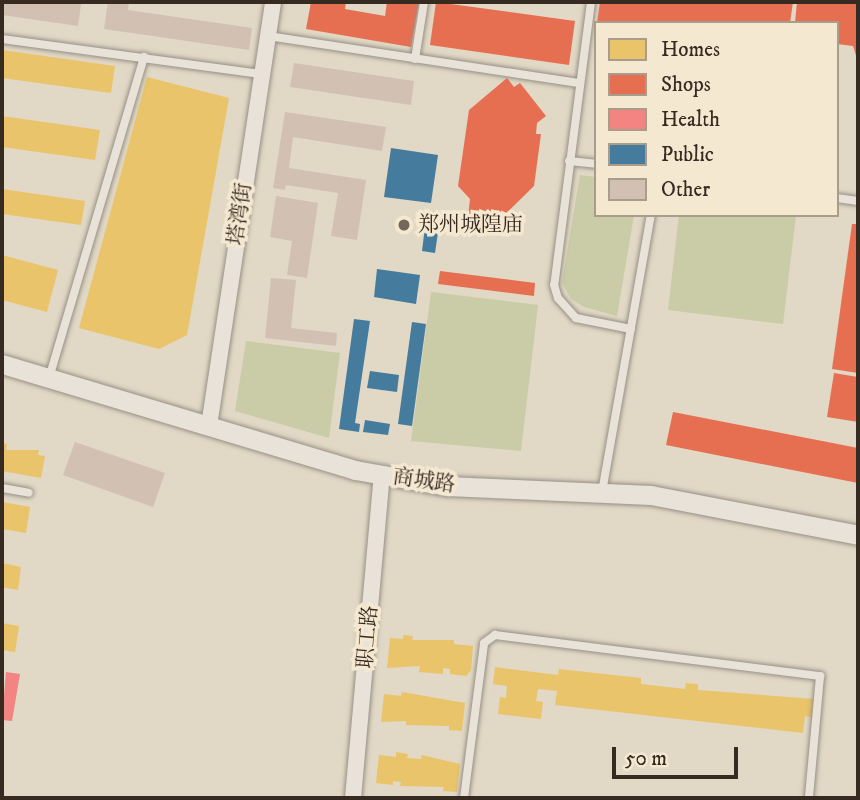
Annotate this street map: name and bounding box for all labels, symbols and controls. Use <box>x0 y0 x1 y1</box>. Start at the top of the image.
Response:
legend <box>594 21 839 217</box>
text: Homes <box>661 37 720 63</box>
text: Shops <box>661 72 711 98</box>
text: Health <box>661 107 720 133</box>
text: Public <box>661 142 714 168</box>
text: Other <box>661 177 710 203</box>
street label: 塔湾街 <box>223 181 257 247</box>
place label: 郑州城隍庙 <box>418 212 523 238</box>
marker: 郑州城隍庙 <box>396 217 412 233</box>
street label: 商城路 <box>391 464 457 498</box>
street label: 职工路 <box>353 605 383 669</box>
scale bar <box>615 734 741 778</box>
text: 50 m <box>625 746 667 772</box>

